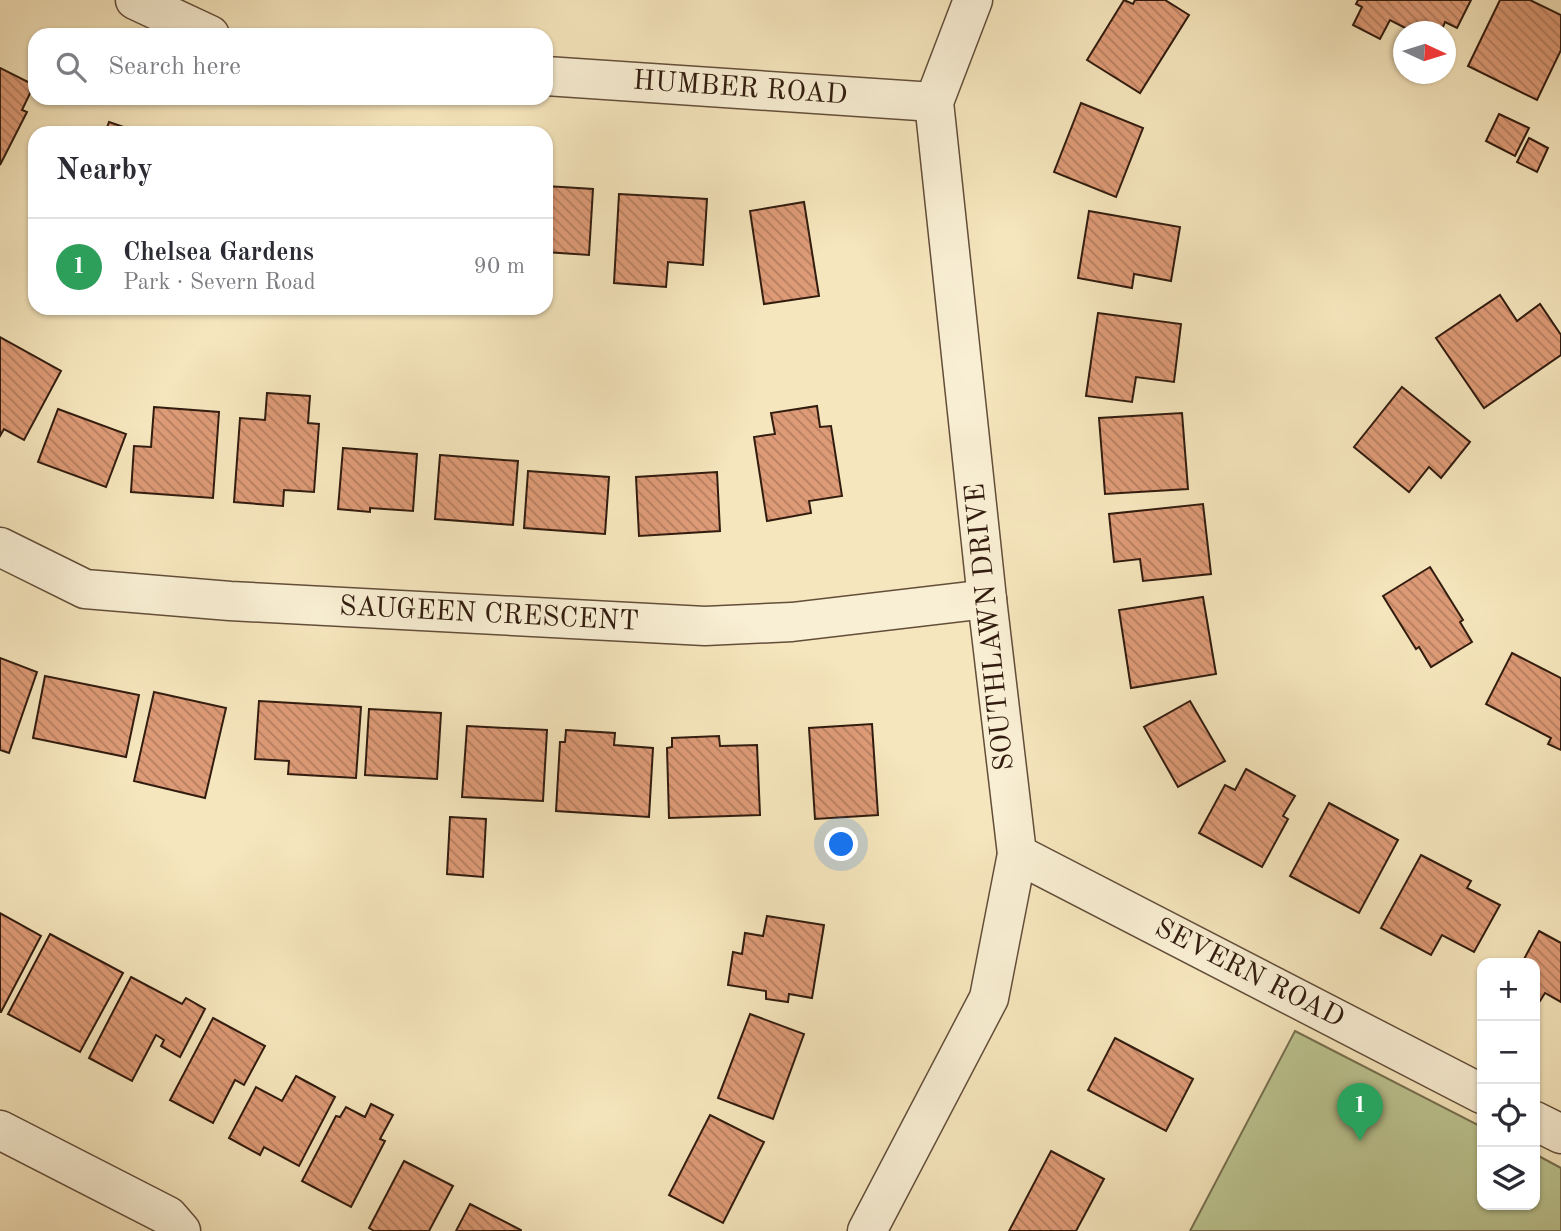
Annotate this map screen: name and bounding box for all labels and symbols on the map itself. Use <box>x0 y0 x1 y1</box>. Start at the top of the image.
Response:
north arrow <box>1393 21 1456 84</box>
street label: HUMBER ROAD <box>632 68 848 110</box>
street label: SOUTHLAWN DRIVE <box>962 482 1020 772</box>
street label: SAUGEEN CRESCENT <box>338 593 640 637</box>
your location <box>824 827 858 861</box>
street label: SEVERN ROAD <box>1150 914 1348 1034</box>
pin: 1 <box>1337 1083 1383 1141</box>

